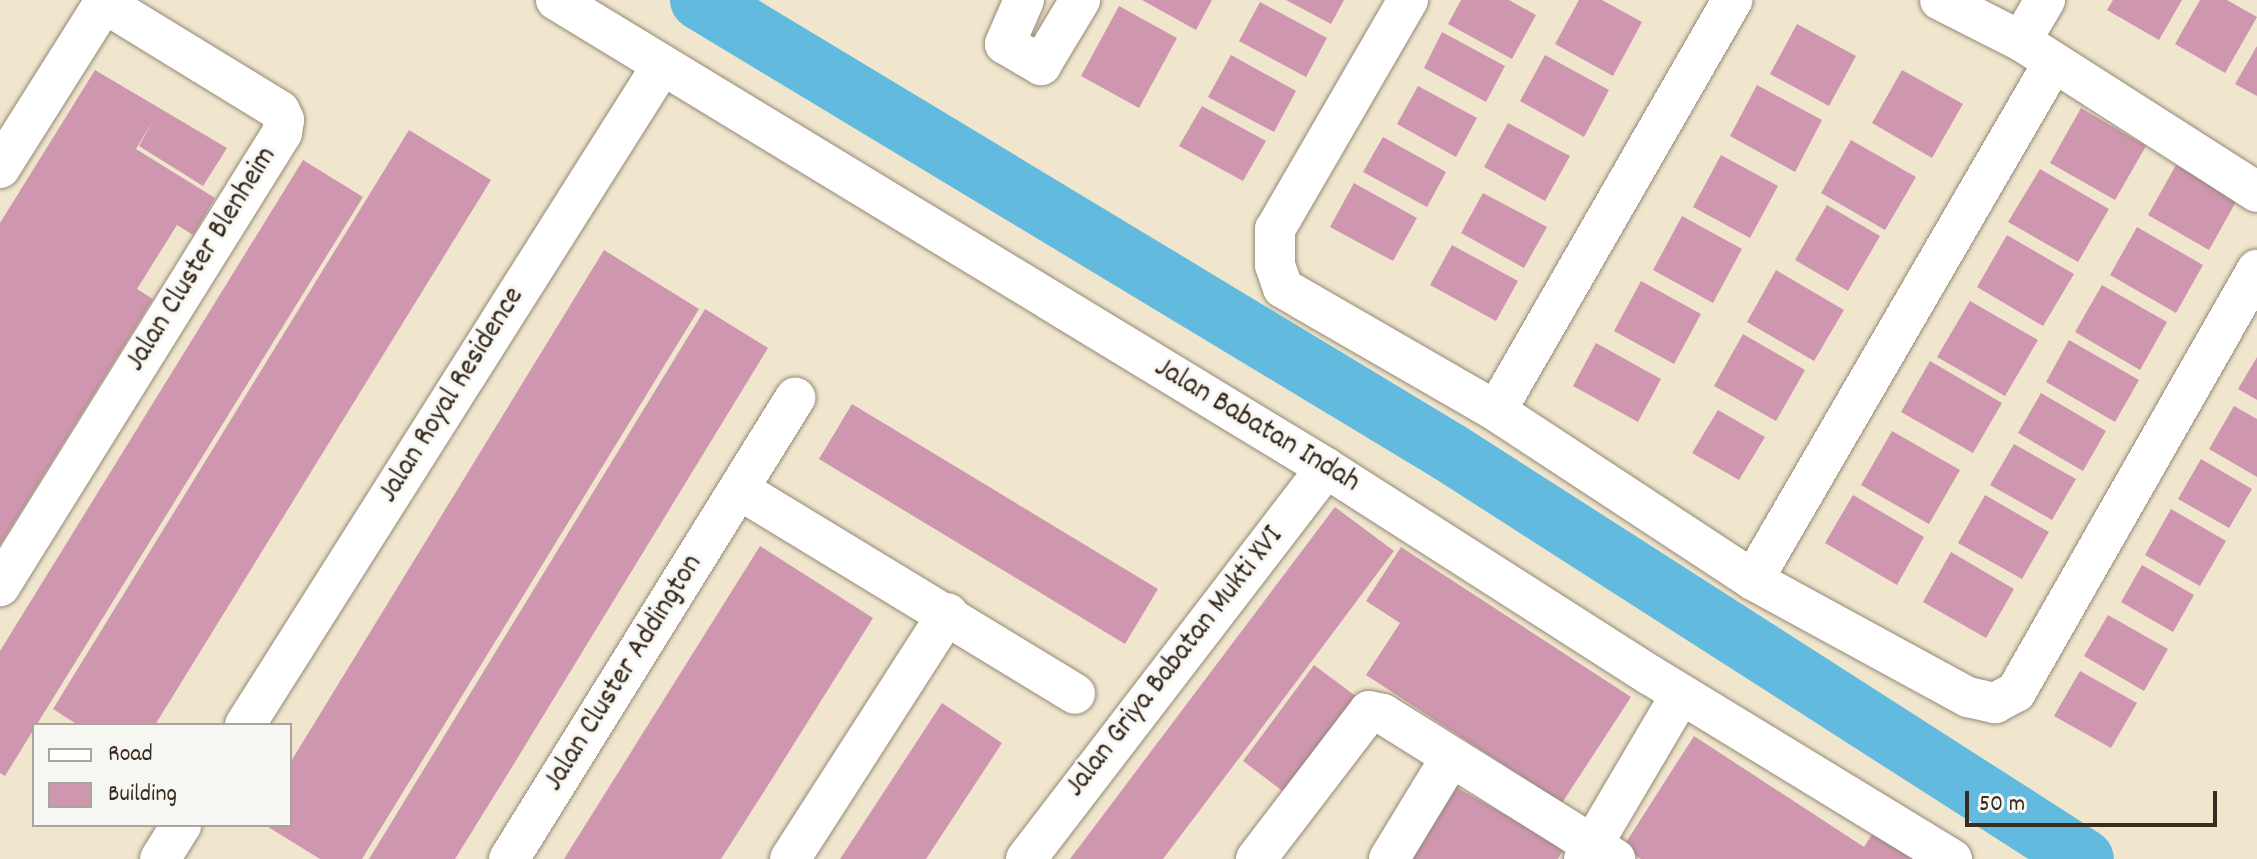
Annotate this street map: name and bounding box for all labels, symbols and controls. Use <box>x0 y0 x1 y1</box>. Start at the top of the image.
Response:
street label: Jalan Cluster Blenheim <box>119 141 287 379</box>
street label: Jalan Royal Residence <box>372 282 534 510</box>
street label: Jalan Babatan Indah <box>1147 352 1365 502</box>
street label: Jalan Griya Babatan Mukti XVI <box>1059 520 1293 806</box>
street label: Jalan Cluster Addington <box>538 549 712 799</box>
legend <box>32 723 292 827</box>
text: Road <box>108 738 153 772</box>
scale bar <box>1969 775 2221 825</box>
text: Building <box>108 778 177 812</box>
text: 50 m <box>1979 788 2025 822</box>

